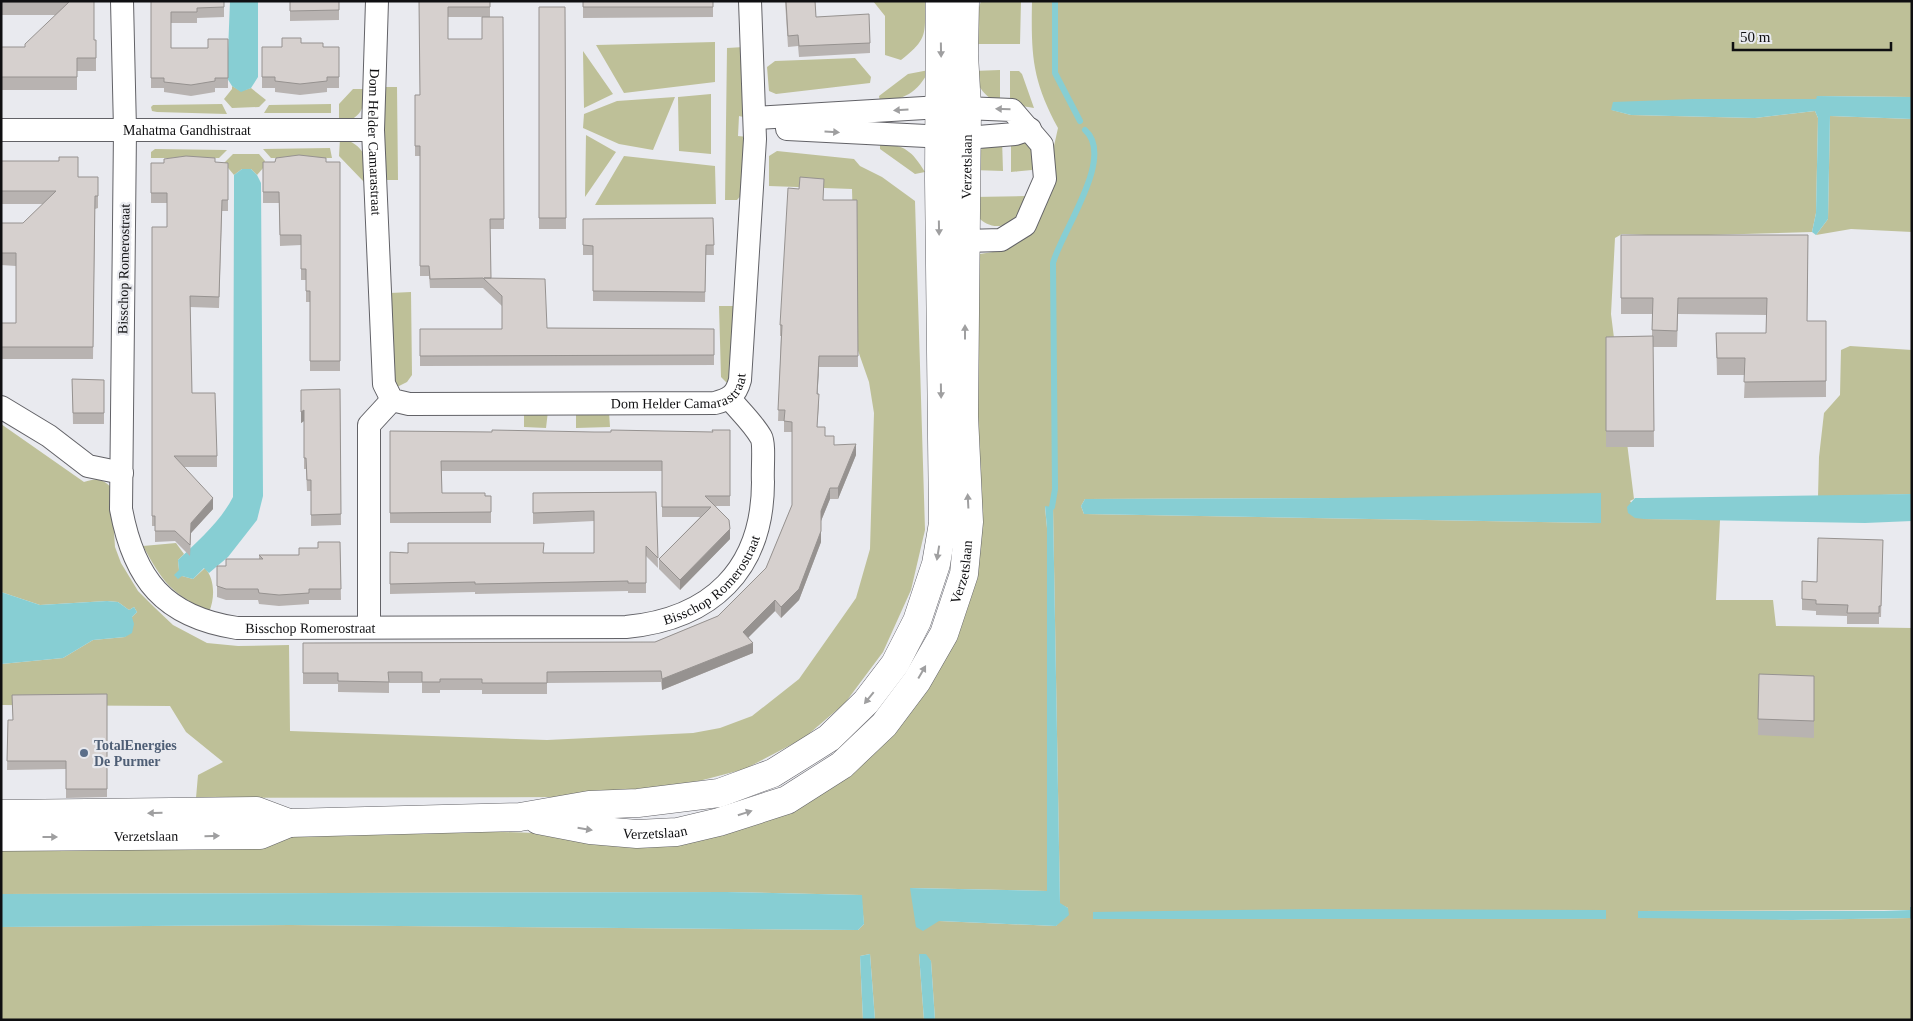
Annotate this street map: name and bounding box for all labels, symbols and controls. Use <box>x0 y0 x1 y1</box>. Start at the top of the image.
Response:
scale bar <box>1733 20 1890 52</box>
text: 50 m <box>1740 29 1771 45</box>
one-way arrow <box>937 42 945 58</box>
street label: Dom Helder Camarastraat <box>365 68 384 216</box>
one-way arrow <box>994 105 1010 113</box>
one-way arrow <box>892 106 908 114</box>
street label: Mahatma Gandhistraat <box>123 123 251 138</box>
one-way arrow <box>825 128 841 136</box>
street label: Verzetslaan <box>959 134 974 199</box>
street label: Bisschop Romerostraat <box>115 204 133 334</box>
one-way arrow <box>935 220 943 236</box>
one-way arrow <box>961 324 969 340</box>
street label: Dom Helder Camarastraat <box>611 373 748 411</box>
one-way arrow <box>937 383 945 399</box>
one-way arrow <box>964 493 972 509</box>
street label: Bisschop Romerostraat <box>661 533 762 627</box>
street label: Verzetslaan <box>947 540 975 606</box>
one-way arrow <box>934 545 942 561</box>
street label: Bisschop Romerostraat <box>245 620 376 635</box>
one-way arrow <box>918 664 926 679</box>
one-way arrow <box>863 691 874 704</box>
place label: TotalEnergies De Purmer <box>94 738 177 769</box>
marker: TotalEnergies De Purmer <box>78 747 90 759</box>
one-way arrow <box>738 809 753 817</box>
one-way arrow <box>147 810 163 818</box>
street label: Verzetslaan <box>622 822 689 842</box>
one-way arrow <box>578 826 594 834</box>
street label: Verzetslaan <box>114 828 178 844</box>
one-way arrow <box>205 832 221 840</box>
one-way arrow <box>42 833 58 841</box>

